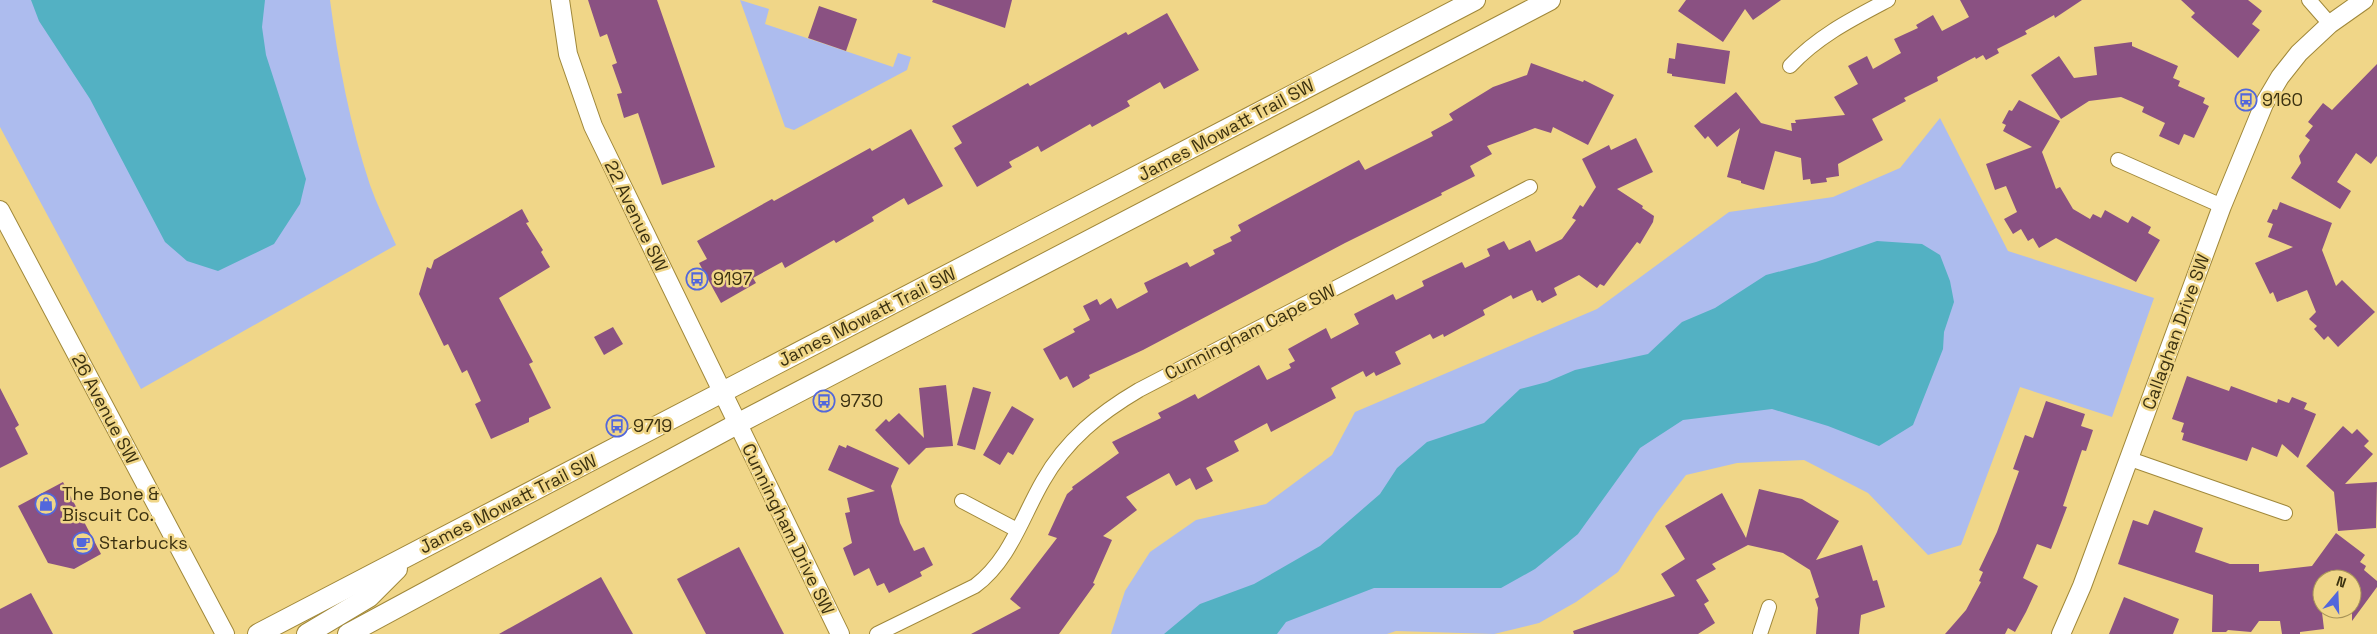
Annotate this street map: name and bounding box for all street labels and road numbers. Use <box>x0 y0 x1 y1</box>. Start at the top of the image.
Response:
street label: James Mowatt Trail SW <box>1134 73 1318 186</box>
street label: 22 Avenue SW <box>600 156 673 275</box>
street label: Callaghan Drive SW <box>2137 251 2214 413</box>
street label: James Mowatt Trail SW <box>774 262 960 371</box>
street label: Cunningham Cape SW <box>1160 278 1339 385</box>
street label: 26 Avenue SW <box>67 350 144 468</box>
street label: Cunningham Drive SW <box>737 439 840 618</box>
street label: James Mowatt Trail SW <box>415 449 601 558</box>

